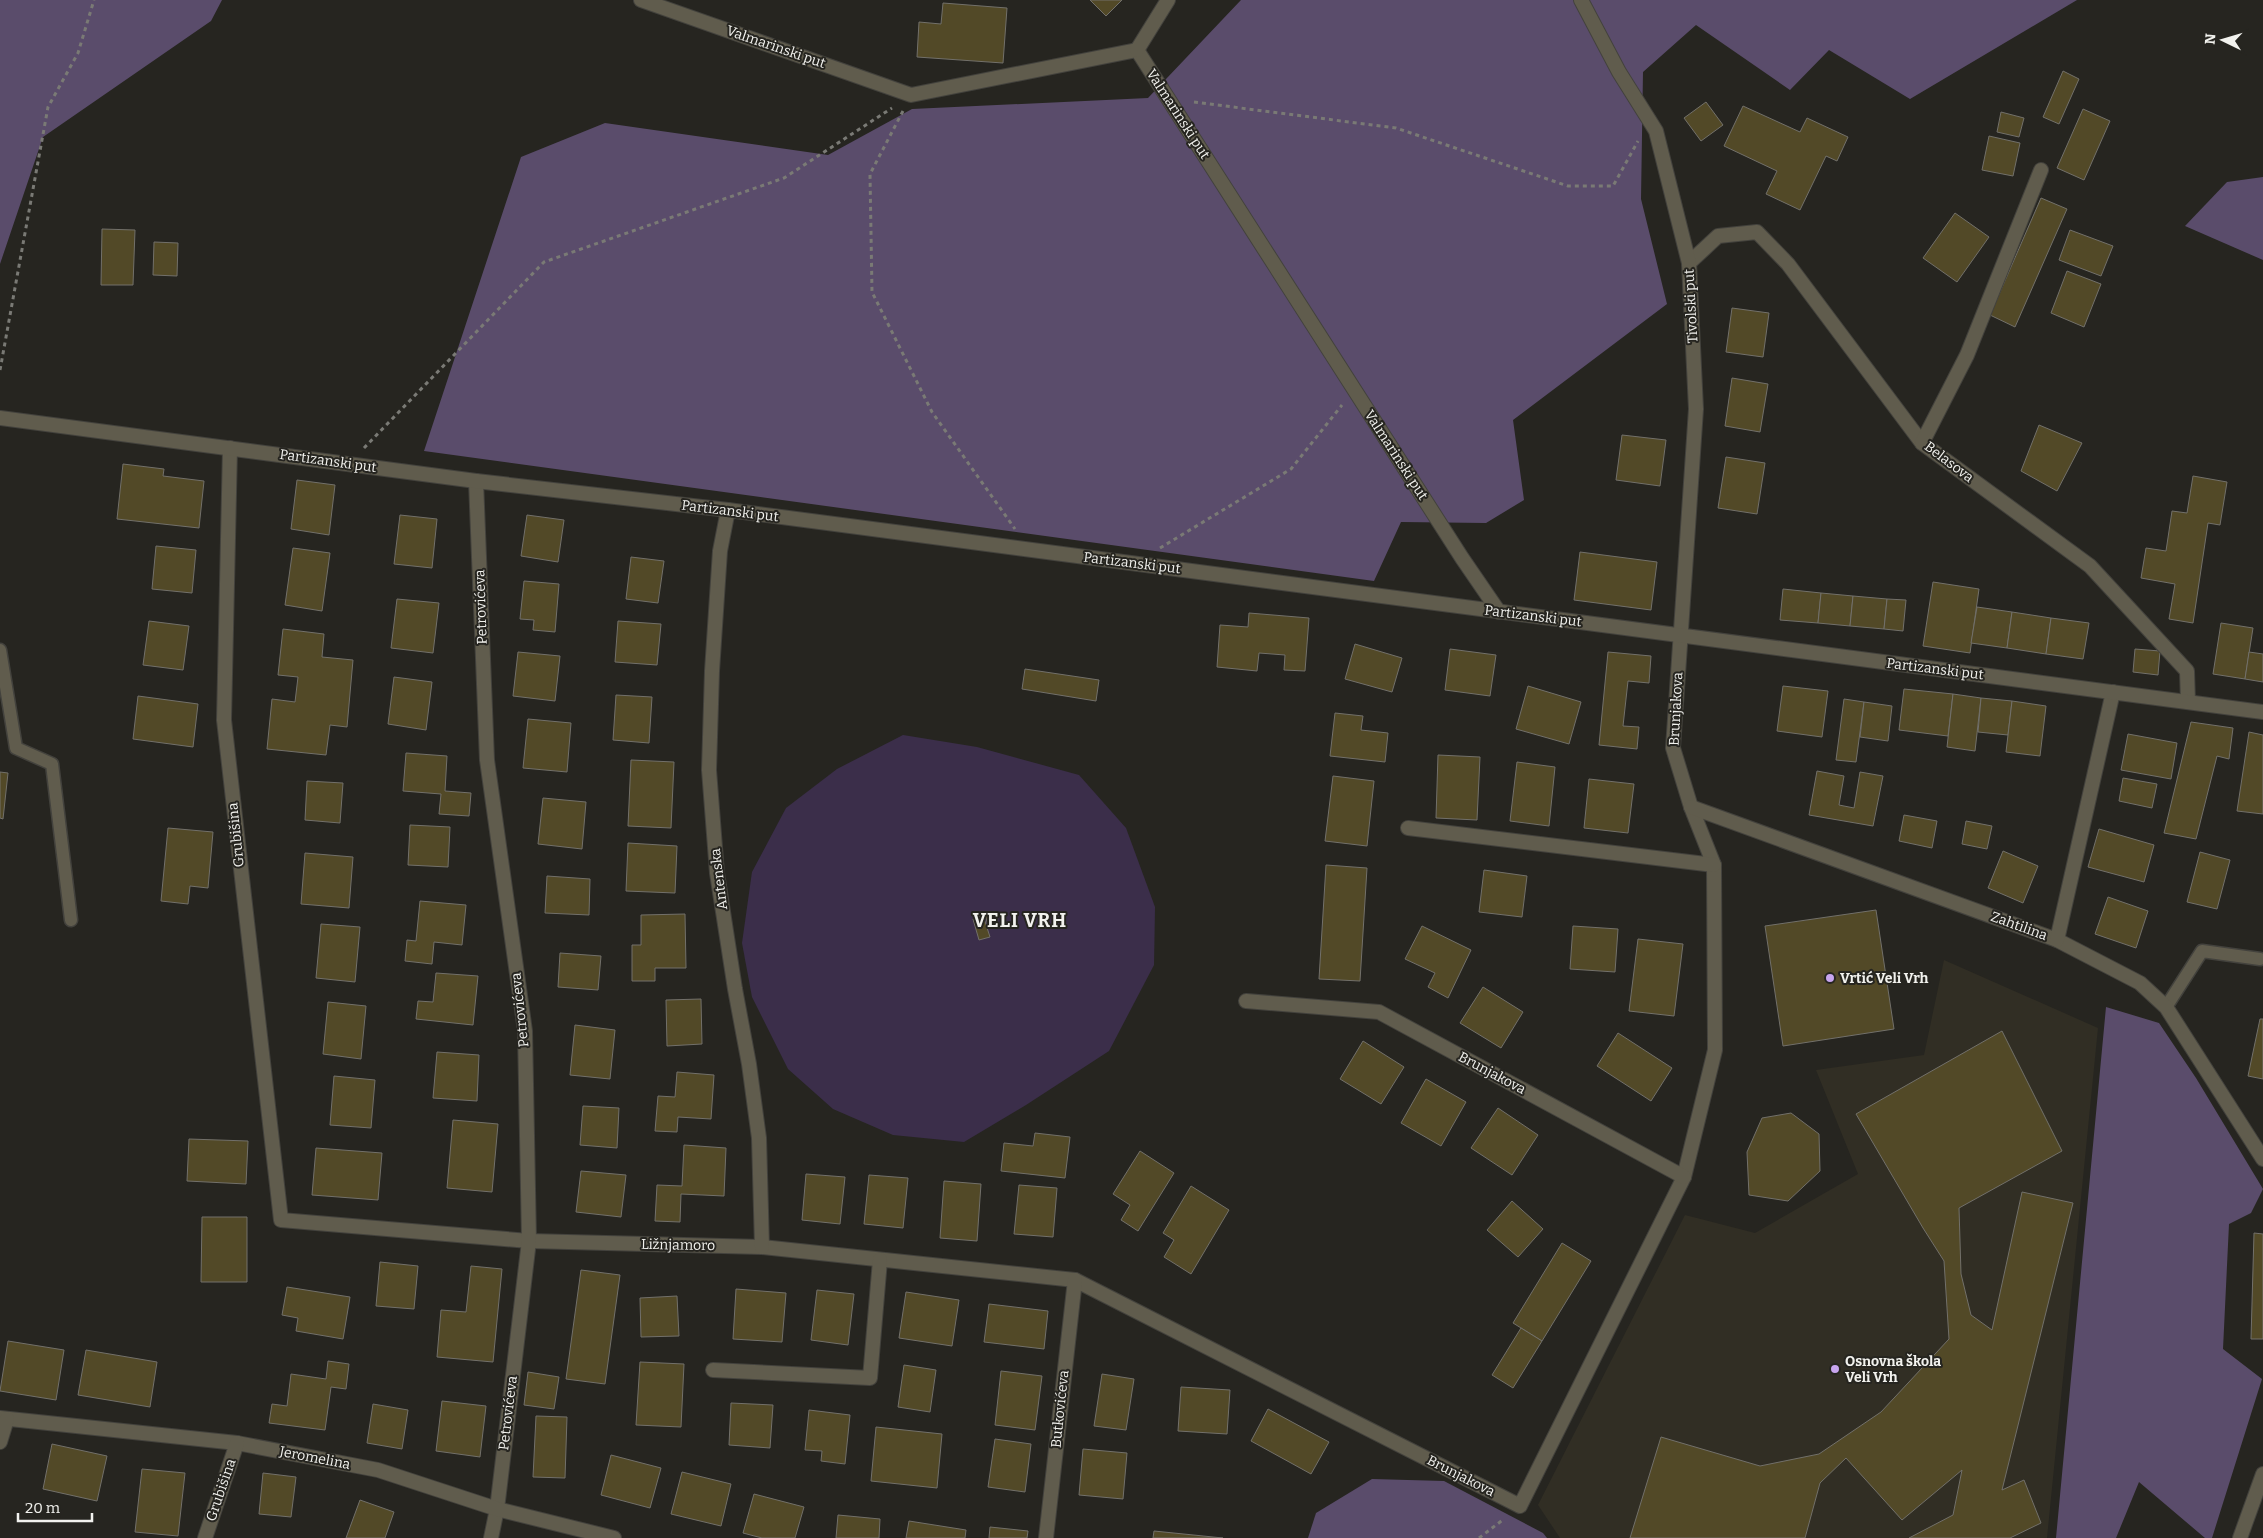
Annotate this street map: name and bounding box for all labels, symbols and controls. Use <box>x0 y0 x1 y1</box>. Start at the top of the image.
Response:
north arrow <box>2198 15 2248 65</box>
street label: Valmarinski put <box>724 22 828 72</box>
text: N <box>2202 33 2220 45</box>
street label: Valmarinski put <box>1143 66 1213 162</box>
street label: Tivolski put <box>1681 268 1701 344</box>
street label: Valmarinski put <box>1361 407 1431 503</box>
street label: Belasova <box>1921 438 1977 486</box>
street label: Partizanski put <box>278 446 378 476</box>
street label: Partizanski put <box>680 497 780 525</box>
street label: Partizanski put <box>1082 549 1182 577</box>
street label: Petrovićeva <box>471 569 491 645</box>
street label: Partizanski put <box>1483 602 1583 630</box>
street label: Partizanski put <box>1885 655 1985 683</box>
street label: Brunjakova <box>1666 671 1686 746</box>
street label: Grubišina <box>224 801 248 868</box>
street label: Antenska <box>707 847 731 911</box>
street label: Zahtilina <box>1988 908 2050 944</box>
district label: VELI VRH <box>973 909 1067 932</box>
place label: Vrtić Veli Vrh <box>1840 970 1929 987</box>
street label: Petrovićeva <box>508 971 532 1048</box>
marker: Vrtić Veli Vrh <box>1824 972 1836 984</box>
street label: Brunjakova <box>1455 1048 1529 1098</box>
street label: Ližnjamoro <box>641 1236 715 1254</box>
place label: Osnovna škola Veli Vrh <box>1845 1353 1941 1386</box>
marker: Osnovna škola Veli Vrh <box>1829 1363 1841 1375</box>
street label: Butkovićeva <box>1047 1369 1073 1449</box>
street label: Petrovićeva <box>495 1374 521 1451</box>
street label: Jeromelina <box>277 1443 352 1473</box>
street label: Brunjakova <box>1424 1452 1498 1500</box>
street label: Grubišina <box>202 1456 240 1523</box>
scale bar <box>18 1490 91 1522</box>
text: 20 m <box>25 1499 61 1517</box>

